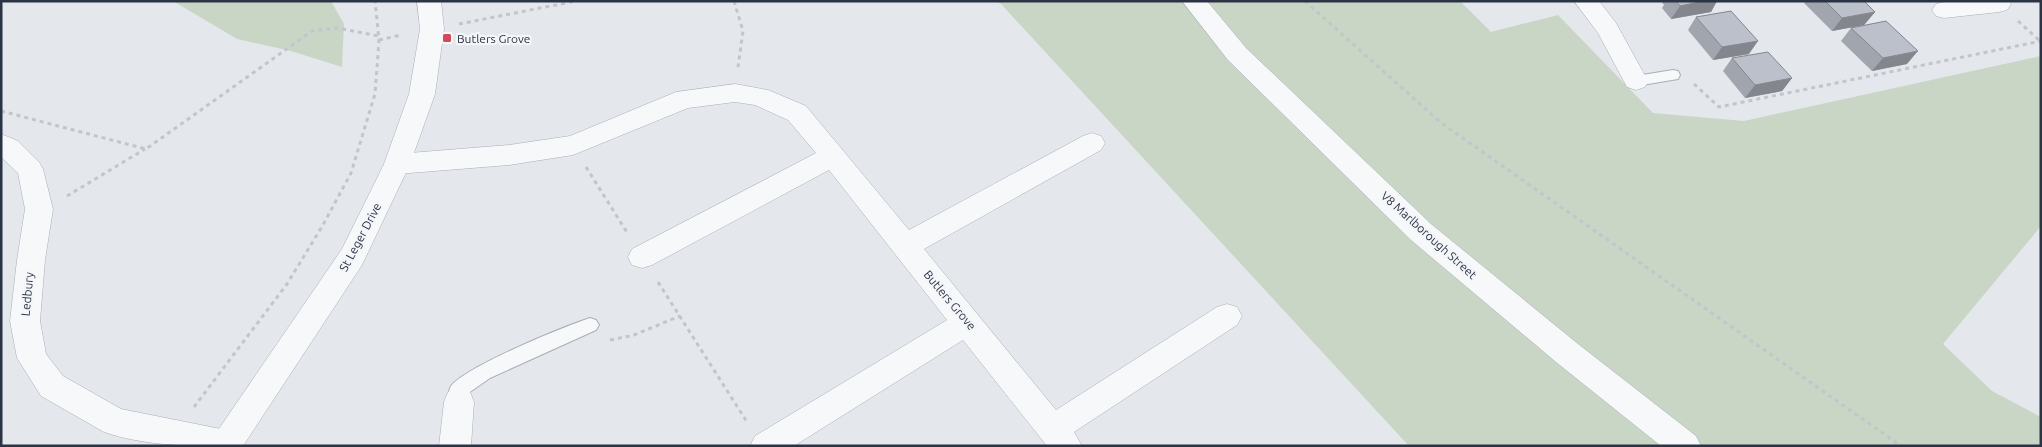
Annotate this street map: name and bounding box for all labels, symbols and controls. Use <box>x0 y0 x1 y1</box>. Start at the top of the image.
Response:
marker: Butlers Grove <box>441 32 453 44</box>
place label: Butlers Grove <box>457 32 530 45</box>
street label: V8 Marlborough Street <box>1379 189 1480 281</box>
street label: St Leger Drive <box>336 201 384 273</box>
street label: Butlers Grove <box>921 268 979 332</box>
street label: Ledbury <box>19 271 35 317</box>

